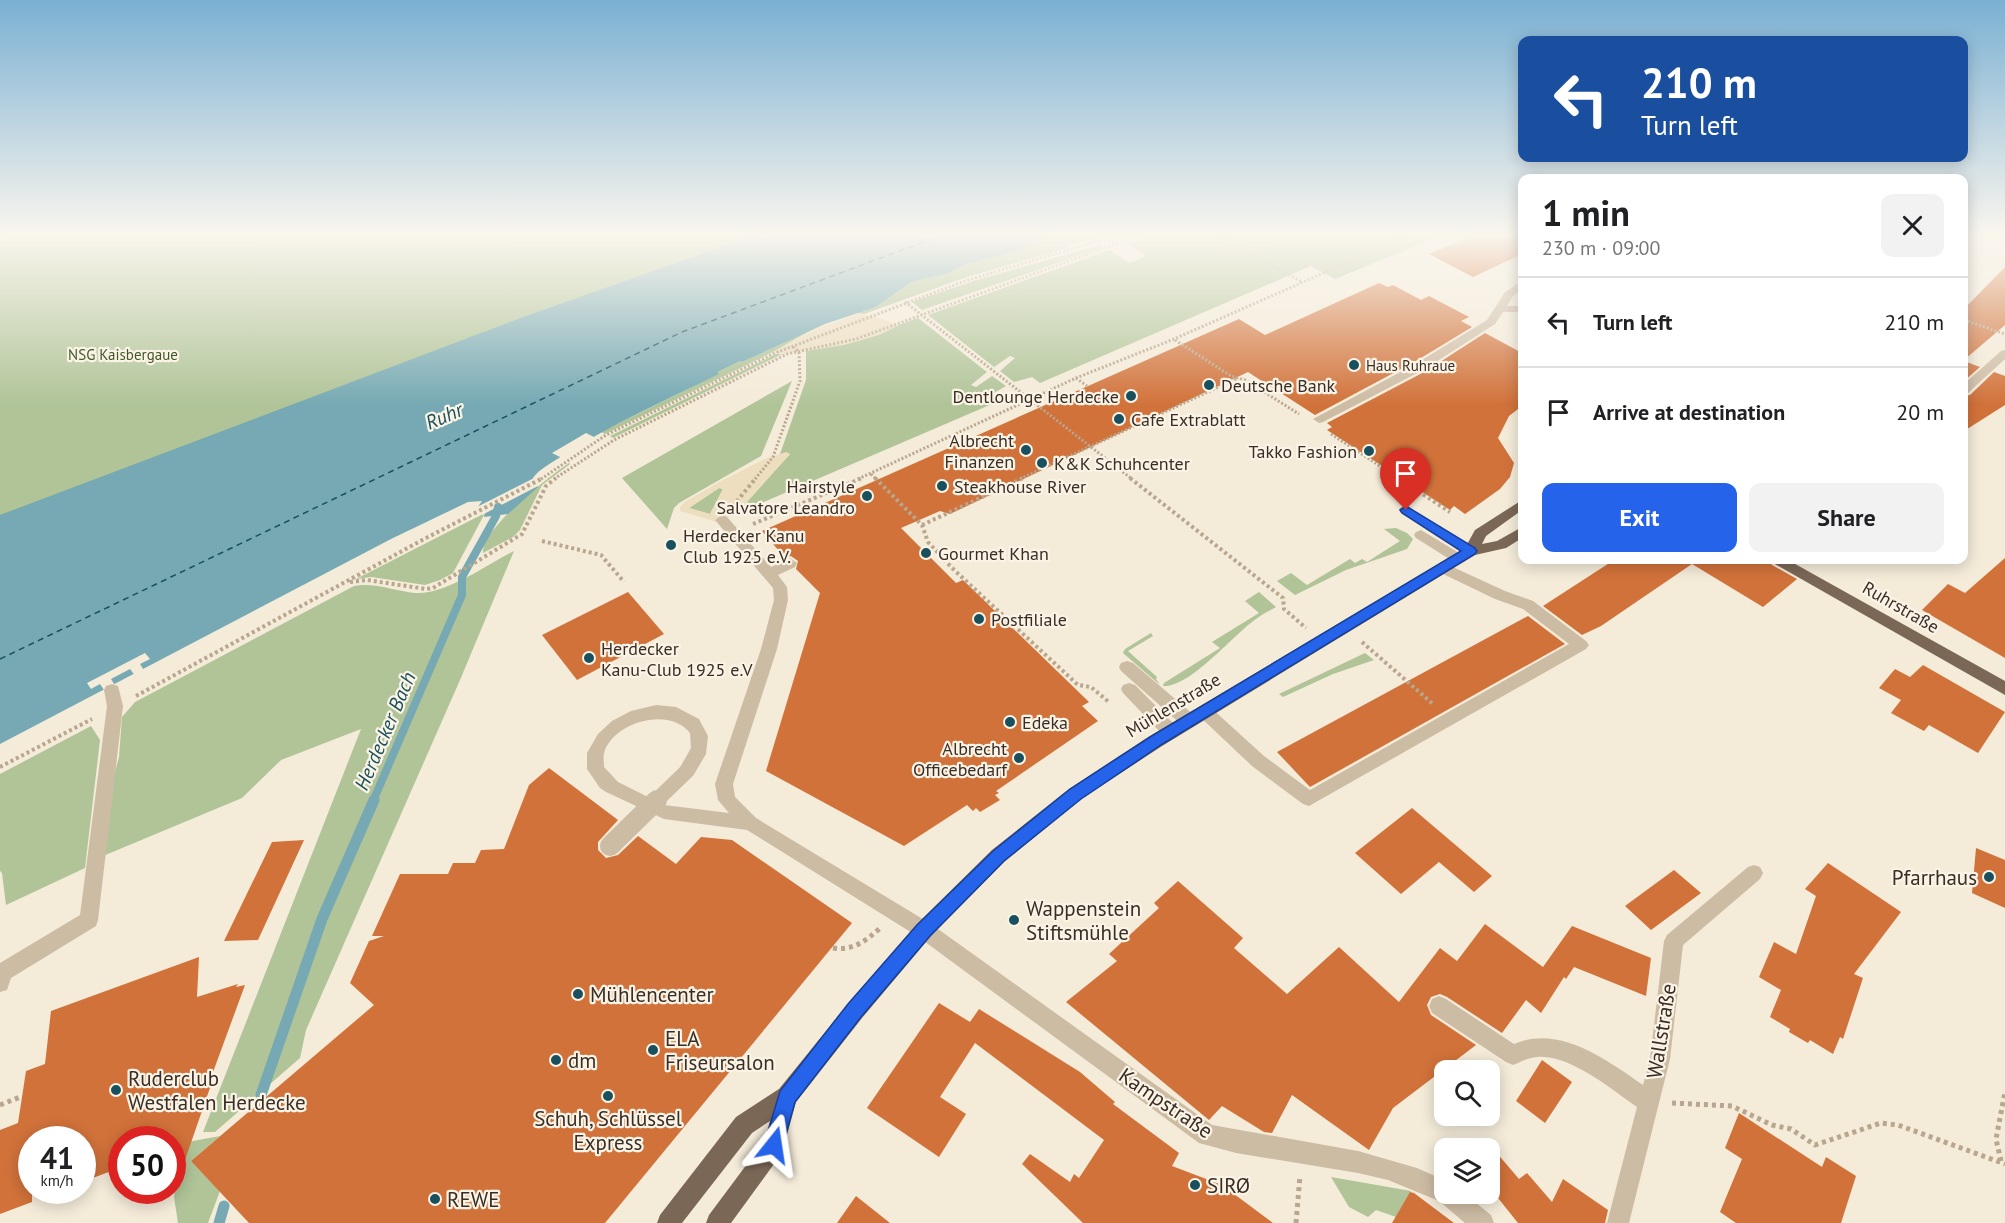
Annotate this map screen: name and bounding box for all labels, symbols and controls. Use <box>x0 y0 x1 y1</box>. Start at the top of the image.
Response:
text: 210 m <box>1641 55 1757 110</box>
icon: left <box>1542 60 1620 138</box>
text: Turn left <box>1641 108 1738 142</box>
text: 1 min <box>1542 189 1630 236</box>
button: close <box>1881 194 1944 257</box>
text: 230 m · 09:00 <box>1542 235 1660 261</box>
icon: left <box>1542 306 1575 339</box>
text: Turn left <box>1593 308 1673 336</box>
text: 210 m <box>1884 308 1944 336</box>
park label: NSG Kaisbergaue <box>68 345 178 364</box>
place label: Haus Ruhraue <box>1366 356 1455 375</box>
marker: Haus Ruhraue <box>1347 358 1361 372</box>
place label: Deutsche Bank <box>1221 374 1335 397</box>
marker: Deutsche Bank <box>1202 378 1216 392</box>
place label: Dentlounge Herdecke <box>952 385 1119 408</box>
marker: Dentlounge Herdecke <box>1124 389 1138 403</box>
water label: Ruhr <box>421 396 468 435</box>
icon: arrive <box>1542 396 1575 429</box>
text: Arrive at destination <box>1593 398 1785 426</box>
text: 20 m <box>1896 398 1944 426</box>
place label: Cafe Extrablatt <box>1131 408 1246 431</box>
marker: Cafe Extrablatt <box>1112 412 1126 426</box>
place label: Albrecht Finanzen <box>945 429 1014 473</box>
place label: Takko Fashion <box>1249 440 1357 463</box>
marker: Albrecht Finanzen <box>1019 443 1033 457</box>
marker: Takko Fashion <box>1362 444 1376 458</box>
pin <box>1380 448 1431 510</box>
place label: K&K Schuhcenter <box>1054 452 1190 475</box>
marker: K&K Schuhcenter <box>1035 456 1049 470</box>
icon: arrive <box>1389 457 1422 490</box>
place label: Hairstyle Salvatore Leandro <box>716 475 855 519</box>
place label: Steakhouse River <box>954 475 1086 498</box>
marker: Steakhouse River <box>935 479 949 493</box>
button: Exit <box>1542 483 1737 552</box>
button: Share <box>1749 483 1944 552</box>
marker: Hairstyle Salvatore Leandro <box>860 489 874 503</box>
place label: Herdecker Kanu Club 1925 e.V. <box>683 524 805 568</box>
marker: Herdecker Kanu Club 1925 e.V. <box>664 538 678 552</box>
place label: Gourmet Khan <box>938 542 1049 565</box>
marker: Gourmet Khan <box>919 546 933 560</box>
street label: Ruhrstraße <box>1859 576 1943 638</box>
place label: Postfiliale <box>991 608 1067 631</box>
marker: Postfiliale <box>972 612 986 626</box>
place label: Herdecker Kanu-Club 1925 e.V <box>601 637 753 681</box>
marker: Herdecker Kanu-Club 1925 e.V <box>582 651 596 665</box>
water label: Herdecker Bach <box>348 668 422 794</box>
street label: Mühlenstraße <box>1121 668 1225 742</box>
place label: Edeka <box>1022 711 1068 734</box>
marker: Edeka <box>1003 715 1017 729</box>
place label: Albrecht Officebedarf <box>913 737 1008 781</box>
marker: Albrecht Officebedarf <box>1012 751 1026 765</box>
place label: Pfarrhaus <box>1892 864 1977 891</box>
marker: Pfarrhaus <box>1982 870 1996 884</box>
place label: Wappenstein Stiftsmühle <box>1026 895 1141 946</box>
marker: Wappenstein Stiftsmühle <box>1007 913 1021 927</box>
place label: Mühlencenter <box>590 981 714 1008</box>
street label: Wallstraße <box>1640 982 1682 1080</box>
marker: Mühlencenter <box>571 987 585 1001</box>
place label: ELA Friseursalon <box>665 1025 775 1076</box>
marker: ELA Friseursalon <box>646 1043 660 1057</box>
place label: dm <box>568 1047 596 1074</box>
marker: dm <box>549 1053 563 1067</box>
map controls <box>1434 1060 1500 1204</box>
button: search <box>1434 1060 1500 1126</box>
street label: Kampstraße <box>1114 1062 1218 1144</box>
place label: Ruderclub Westfalen Herdecke <box>128 1065 306 1116</box>
marker: Ruderclub Westfalen Herdecke <box>109 1083 123 1097</box>
marker: Schuh, Schlüssel Express <box>601 1089 615 1103</box>
place label: Schuh, Schlüssel Express <box>534 1105 682 1156</box>
position arrow <box>742 1113 806 1177</box>
speed limit sign: 50 <box>108 1126 186 1204</box>
text: 41 <box>40 1138 74 1177</box>
button: layers <box>1434 1138 1500 1204</box>
text: km/h <box>41 1171 73 1190</box>
place label: SIRØ <box>1207 1172 1250 1199</box>
marker: SIRØ <box>1188 1178 1202 1192</box>
place label: REWE <box>447 1186 499 1213</box>
marker: REWE <box>428 1192 442 1206</box>

